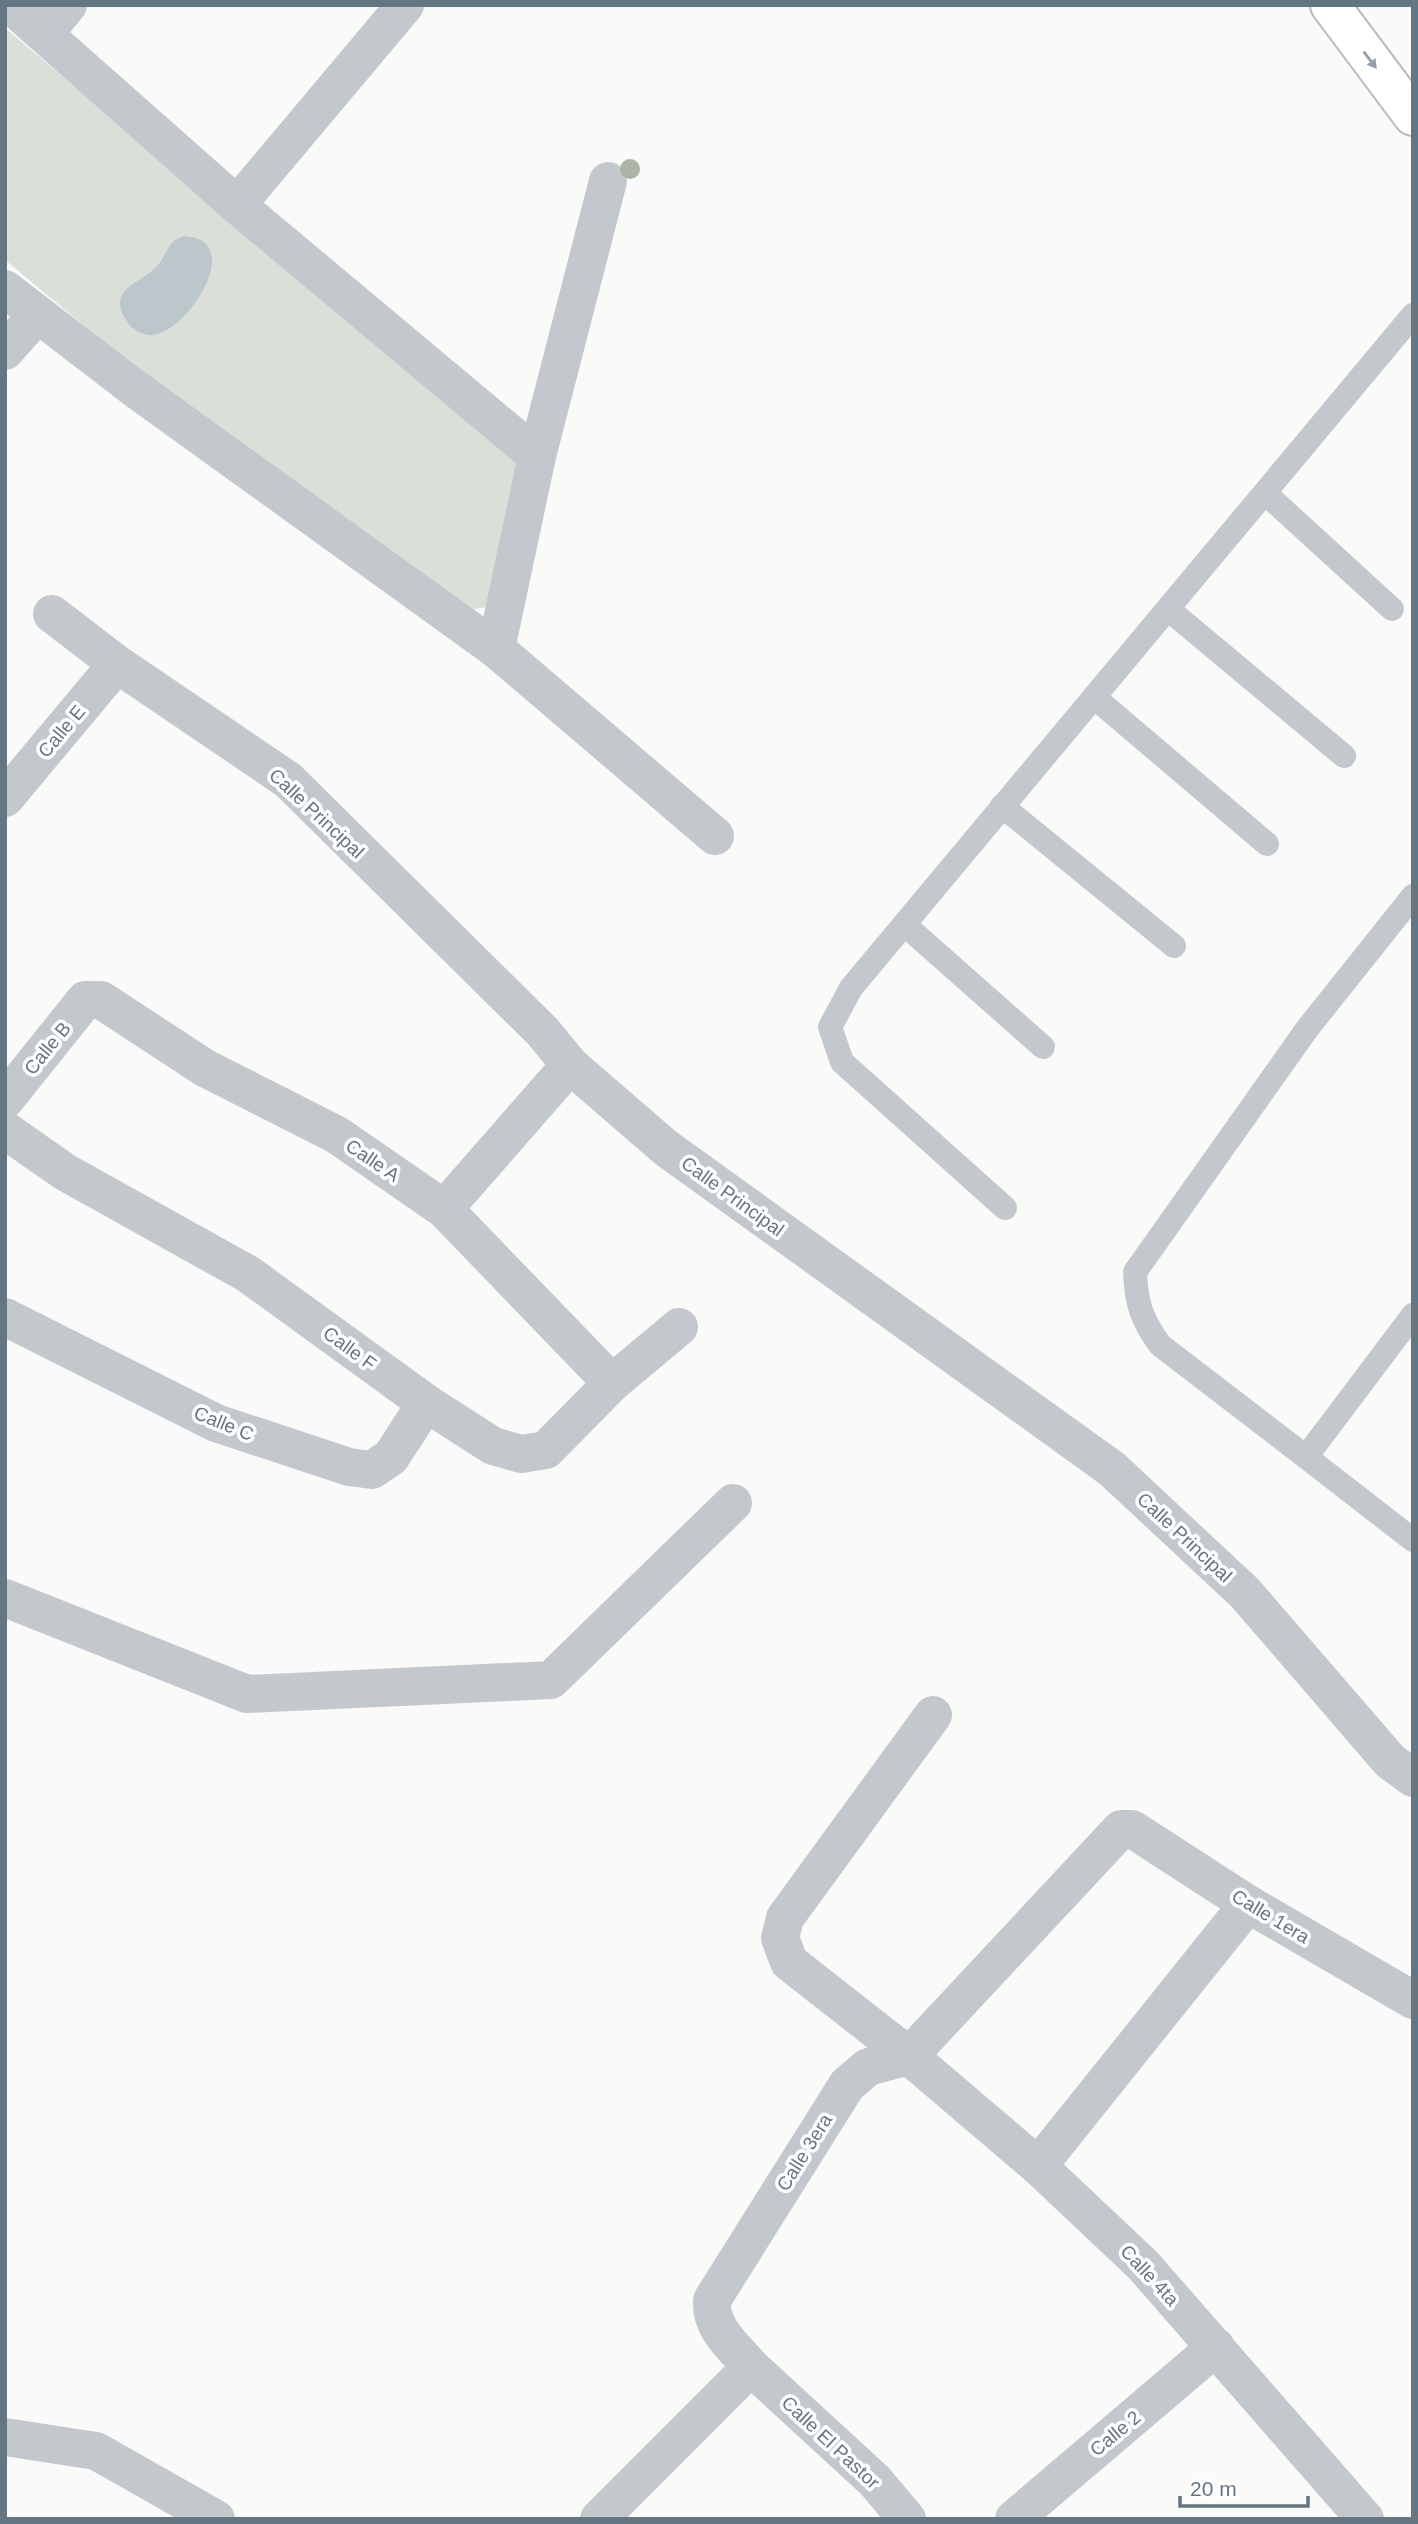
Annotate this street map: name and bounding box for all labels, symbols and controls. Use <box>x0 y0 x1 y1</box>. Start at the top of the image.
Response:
one-way arrow <box>1363 51 1378 69</box>
street label: Calle E <box>34 701 89 762</box>
street label: Calle Principal <box>265 764 368 862</box>
street label: Calle B <box>20 1018 75 1079</box>
street label: Calle A <box>342 1135 404 1186</box>
street label: Calle Principal <box>677 1152 788 1241</box>
street label: Calle F <box>319 1322 380 1375</box>
street label: Calle C <box>191 1402 257 1445</box>
street label: Calle Principal <box>1133 1488 1236 1586</box>
street label: Calle 1era <box>1228 1885 1314 1948</box>
street label: Calle 3era <box>773 2110 837 2195</box>
street label: Calle 4ta <box>1116 2241 1183 2310</box>
street label: Calle El Pastor <box>778 2392 884 2493</box>
street label: Calle 2 <box>1086 2406 1145 2460</box>
scale bar <box>1180 2464 1308 2508</box>
text: 20 m <box>1190 2477 1237 2500</box>

